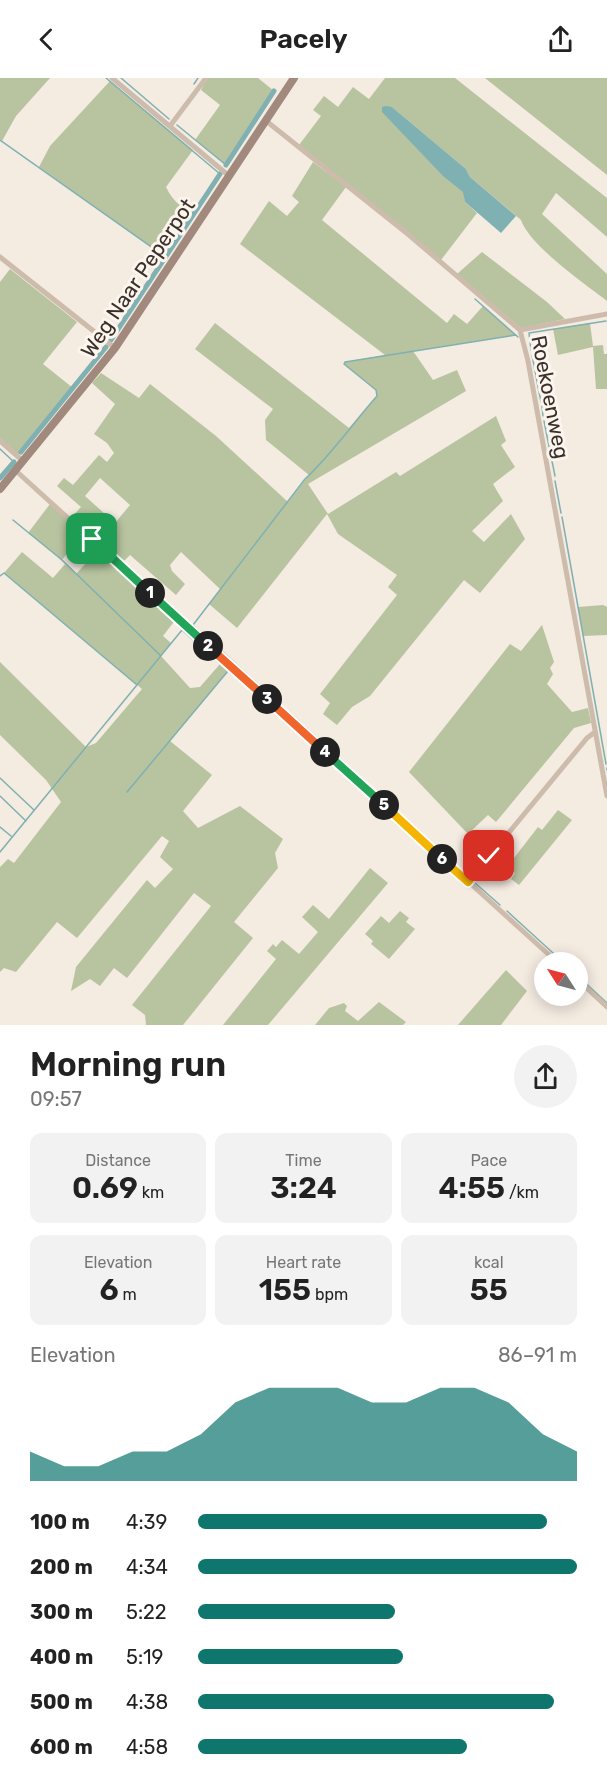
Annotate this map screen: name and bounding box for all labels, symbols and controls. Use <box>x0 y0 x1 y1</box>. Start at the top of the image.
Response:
icon: back <box>30 23 63 56</box>
text: Pacely <box>259 23 348 55</box>
icon: share <box>544 23 577 56</box>
street label: Weg Naar Peperpot <box>75 194 200 362</box>
street label: Roekoenweg <box>526 333 575 461</box>
pin <box>66 513 117 564</box>
icon: arrive <box>75 522 108 555</box>
pin: 1 <box>135 578 165 608</box>
text: 1 <box>146 583 154 602</box>
pin: 2 <box>193 631 223 661</box>
text: 2 <box>203 636 213 655</box>
pin: 3 <box>252 684 282 714</box>
text: 3 <box>262 689 272 708</box>
pin: 4 <box>310 737 340 767</box>
text: 4 <box>320 742 330 761</box>
pin: 5 <box>369 790 399 820</box>
text: 5 <box>379 795 389 814</box>
pin <box>463 830 514 881</box>
icon: check <box>472 839 505 872</box>
pin: 6 <box>427 844 457 874</box>
text: 6 <box>437 849 447 868</box>
north arrow <box>534 952 588 1006</box>
map controls <box>534 952 588 1006</box>
text: Morning run <box>30 1045 226 1084</box>
button: share <box>514 1045 577 1108</box>
text: 09:57 <box>30 1087 82 1111</box>
text: Distance <box>85 1151 151 1170</box>
text: Time <box>285 1151 322 1170</box>
text: Pace <box>470 1151 507 1170</box>
text: 0.69 <box>72 1170 138 1206</box>
text: 3:24 <box>270 1170 337 1206</box>
text: 4:55 <box>439 1170 505 1206</box>
text: km <box>138 1183 164 1202</box>
text: /km <box>505 1183 539 1202</box>
text: Elevation <box>84 1253 152 1272</box>
text: Heart rate <box>266 1253 341 1272</box>
text: kcal <box>474 1253 504 1272</box>
text: 6 <box>100 1272 119 1308</box>
text: 155 <box>259 1272 311 1308</box>
text: 55 <box>470 1272 508 1308</box>
text: m <box>119 1285 137 1304</box>
text: bpm <box>311 1285 348 1304</box>
text: Elevation <box>30 1343 116 1367</box>
text: 86–91 m <box>498 1343 577 1367</box>
text: 100 m <box>30 1510 90 1534</box>
text: 4:39 <box>126 1510 167 1534</box>
text: 200 m <box>30 1555 93 1579</box>
text: 4:34 <box>126 1555 168 1579</box>
text: 300 m <box>30 1600 93 1624</box>
text: 5:22 <box>126 1600 166 1624</box>
text: 400 m <box>30 1645 93 1669</box>
text: 5:19 <box>126 1645 163 1669</box>
text: 500 m <box>30 1690 93 1714</box>
text: 4:38 <box>126 1690 168 1714</box>
text: 600 m <box>30 1735 93 1759</box>
text: 4:58 <box>126 1735 168 1759</box>

